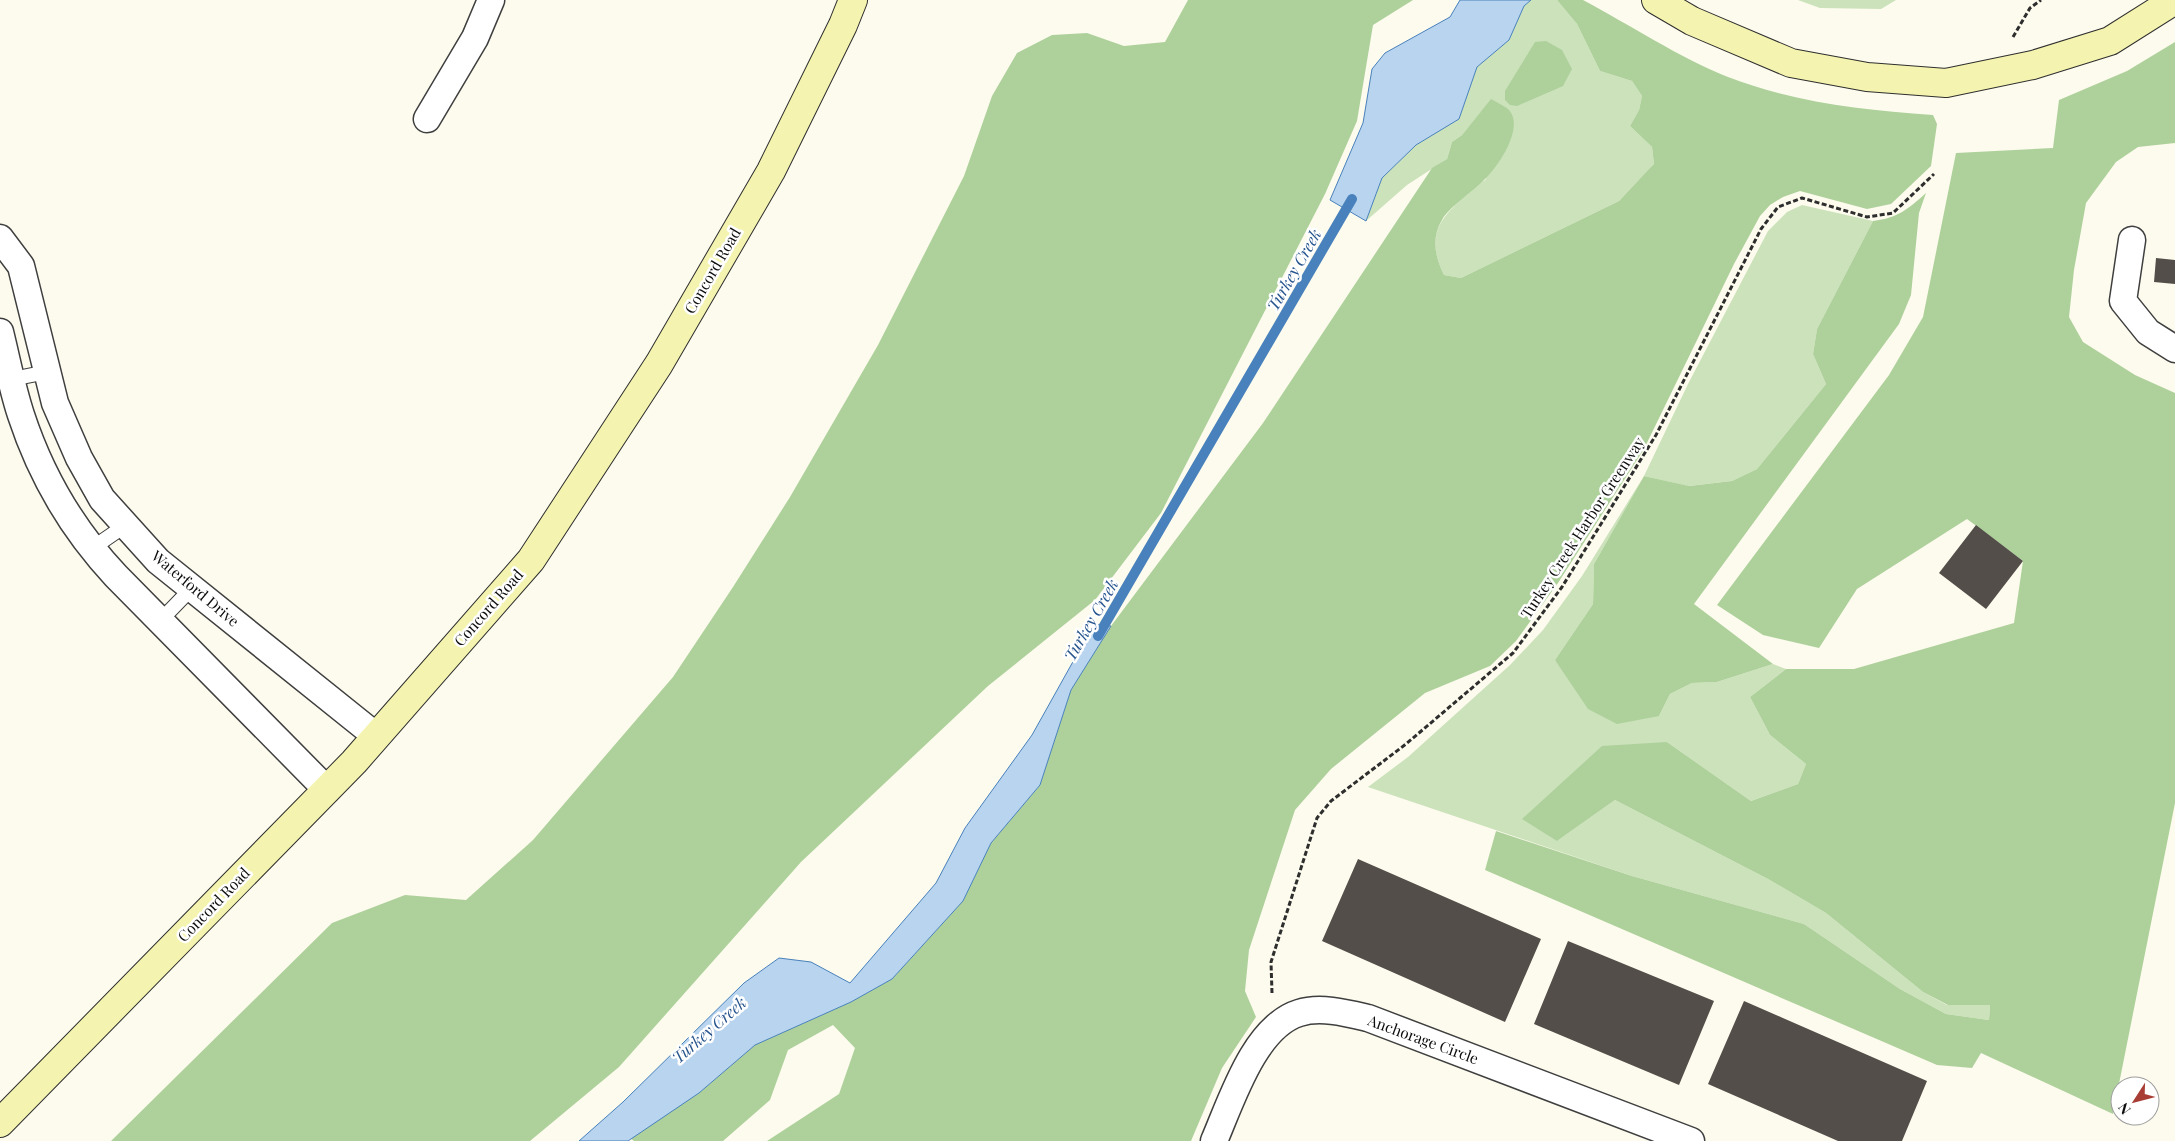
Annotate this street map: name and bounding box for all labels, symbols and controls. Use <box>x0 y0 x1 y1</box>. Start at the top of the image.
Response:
street label: Concord Road <box>679 224 745 317</box>
water label: Turkey Creek <box>1262 225 1325 314</box>
street label: Turkey Creek Harbor Greenway <box>1516 433 1649 622</box>
street label: Waterford Drive <box>147 545 244 631</box>
street label: Concord Road <box>449 564 527 650</box>
water label: Turkey Creek <box>1059 575 1122 664</box>
street label: Concord Road <box>173 863 254 946</box>
water label: Turkey Creek <box>667 992 750 1067</box>
street label: Anchorage Circle <box>1364 1009 1481 1068</box>
north arrow <box>2110 1076 2160 1126</box>
text: N <box>2113 1099 2135 1119</box>

